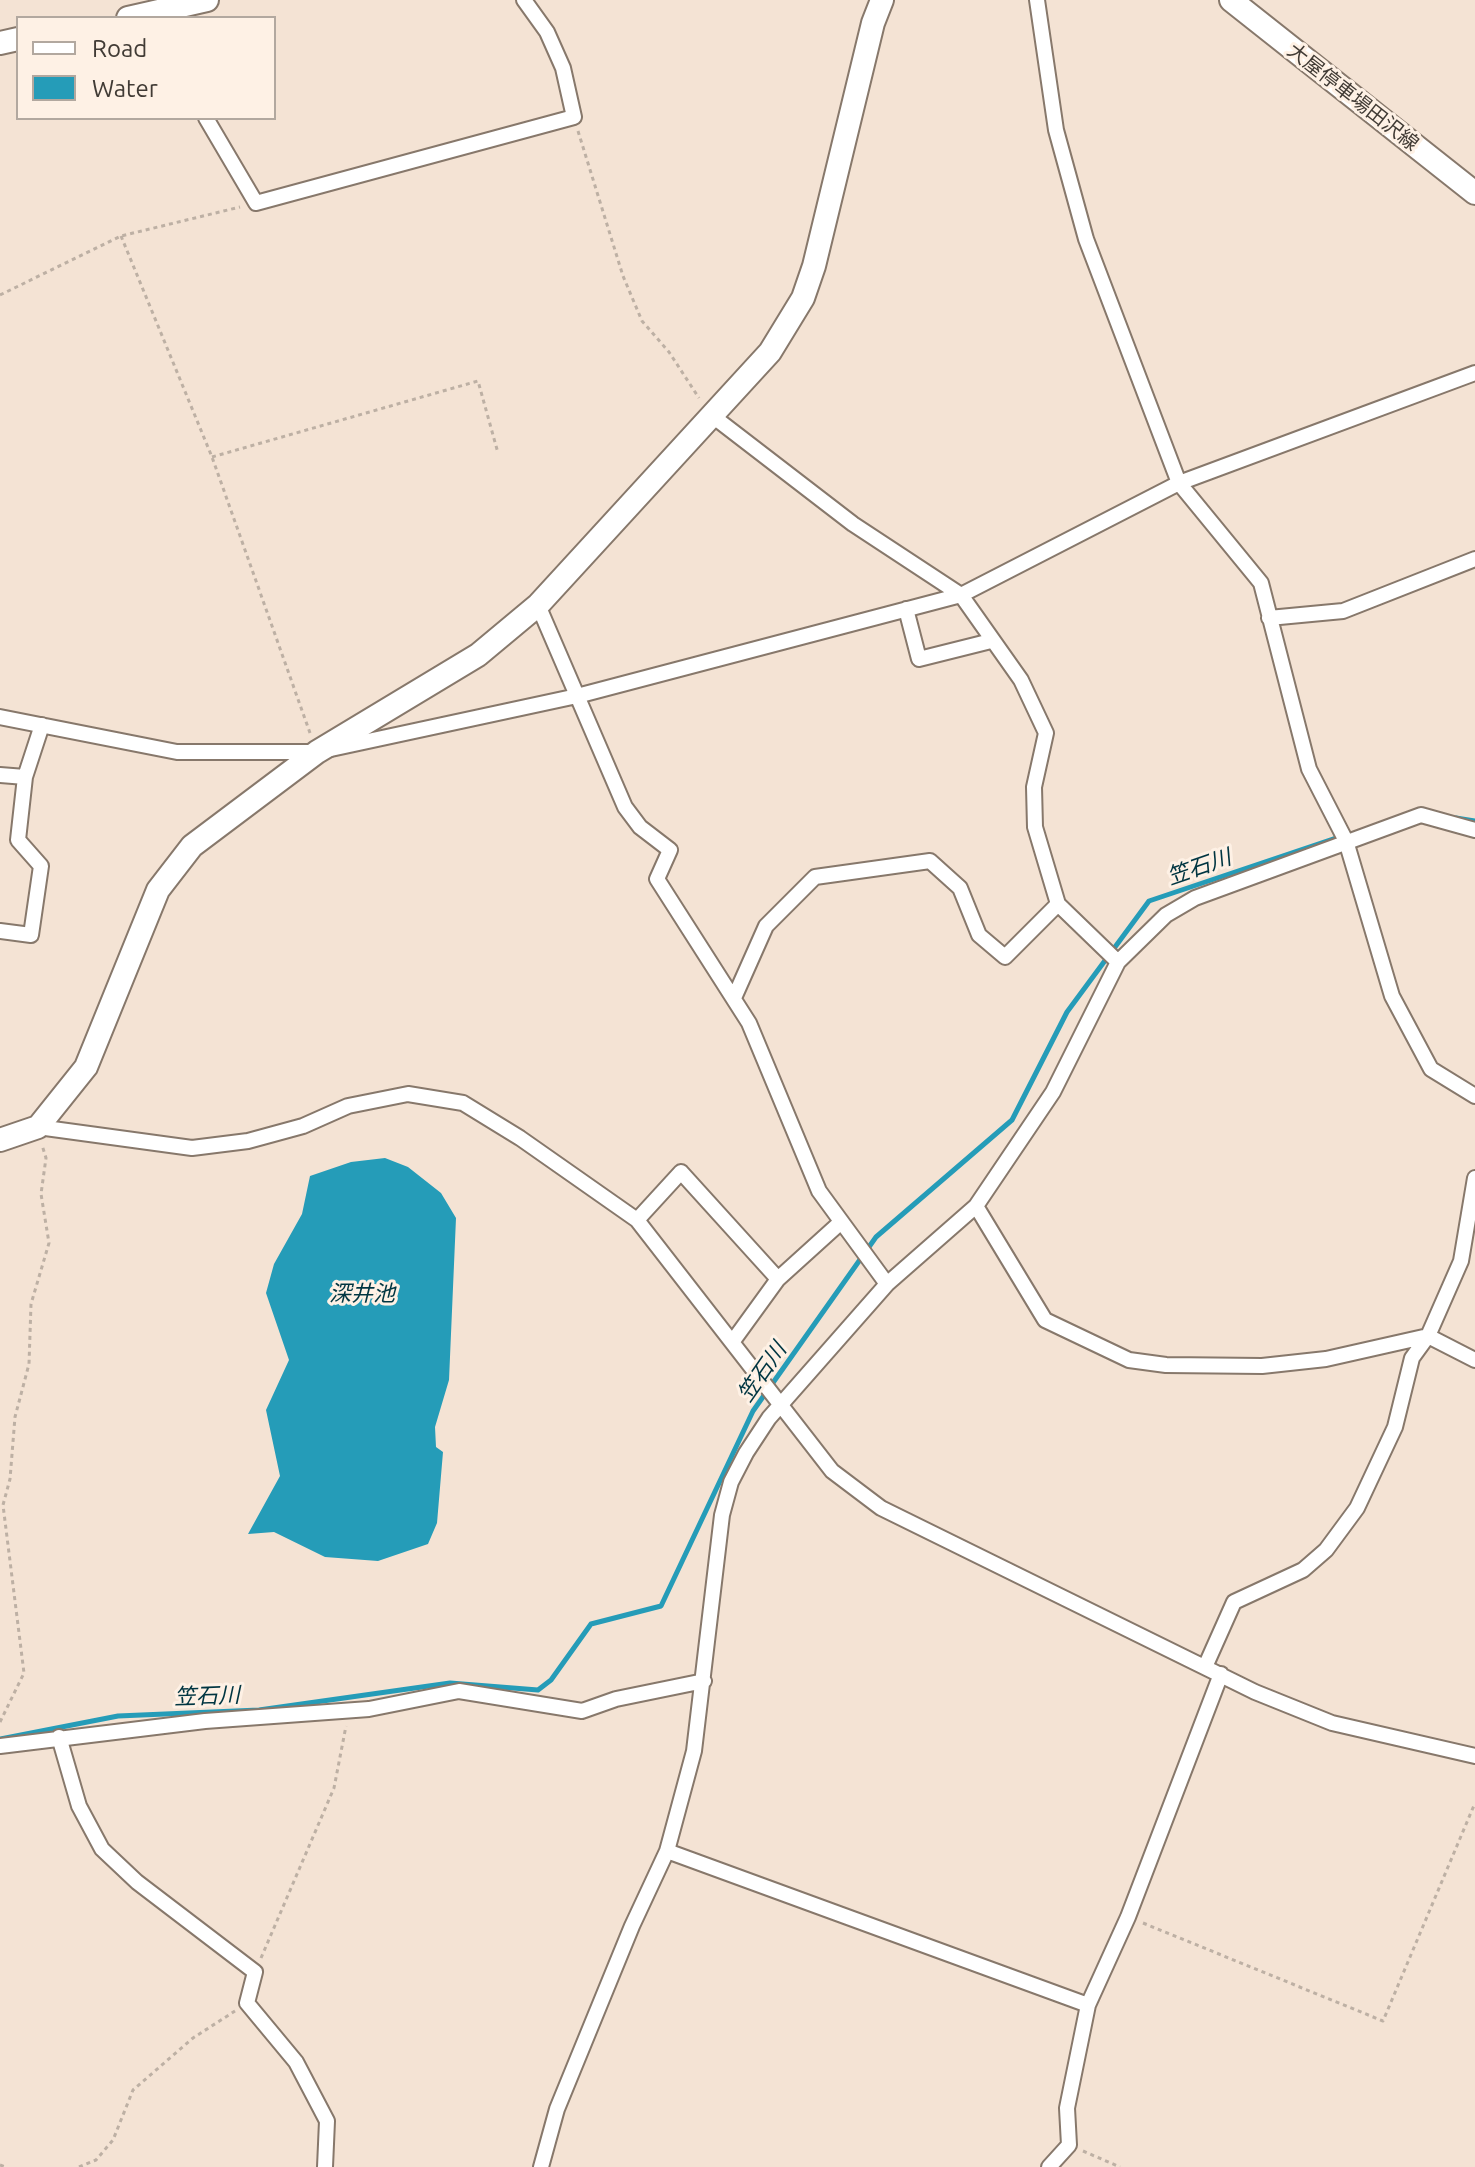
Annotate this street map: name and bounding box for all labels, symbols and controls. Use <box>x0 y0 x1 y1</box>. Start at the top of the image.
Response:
legend <box>16 16 276 120</box>
text: Road <box>92 35 147 62</box>
street label: 大屋停車場田沢線 <box>1283 38 1423 156</box>
text: Water <box>92 75 158 102</box>
water label: 笠石川 <box>1164 844 1234 890</box>
water label: 深井池 <box>329 1281 395 1307</box>
water label: 笠石川 <box>732 1337 792 1407</box>
water label: 笠石川 <box>174 1682 240 1710</box>

